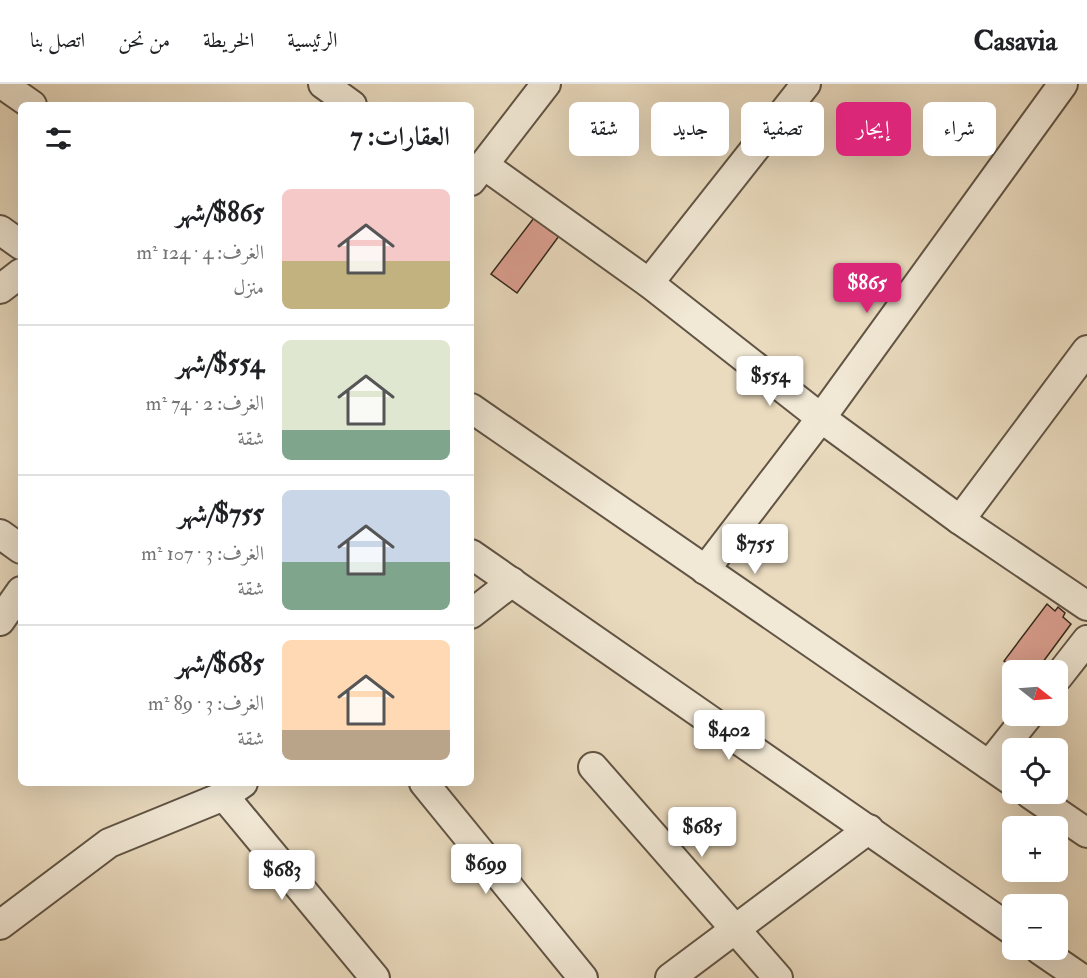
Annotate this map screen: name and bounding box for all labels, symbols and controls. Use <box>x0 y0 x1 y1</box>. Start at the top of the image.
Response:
text: Casavia <box>973 24 1057 59</box>
text: اتصل بنا <box>30 27 85 54</box>
text: من نحن <box>118 27 170 54</box>
text: الخريطة <box>203 27 254 54</box>
text: الرئيسية <box>287 27 338 54</box>
chip: شقة <box>569 102 639 156</box>
chip: جديد <box>651 102 729 156</box>
chip: تصفية <box>741 102 824 156</box>
chip: إيجار <box>836 102 911 156</box>
chip: شراء <box>923 102 996 156</box>
text: العقارات: 7 <box>351 121 450 153</box>
icon: filters <box>42 122 75 155</box>
text: $865/شهر <box>176 197 264 229</box>
icon: home <box>330 213 402 285</box>
text: الغرف: 4 · 124 m² <box>137 240 264 265</box>
pin: $865 <box>831 263 903 314</box>
text: $865 <box>847 270 887 295</box>
text: منزل <box>233 275 264 300</box>
text: $554/شهر <box>176 348 264 380</box>
pin: $554 <box>734 356 806 407</box>
text: $554 <box>750 363 790 388</box>
icon: home <box>330 364 402 436</box>
text: الغرف: 2 · 74 m² <box>146 391 264 416</box>
text: شقة <box>238 426 264 451</box>
text: $755/شهر <box>178 498 264 530</box>
icon: home <box>330 514 402 586</box>
pin: $755 <box>719 524 791 575</box>
text: $755 <box>736 531 774 556</box>
text: الغرف: 3 · 107 m² <box>141 541 264 566</box>
text: شقة <box>238 576 264 601</box>
text: $685/شهر <box>176 648 264 680</box>
north arrow <box>1002 660 1068 726</box>
map controls <box>1002 660 1068 960</box>
icon: home <box>330 664 402 736</box>
text: الغرف: 3 · 89 m² <box>148 691 264 716</box>
pin: $402 <box>693 710 765 761</box>
text: $402 <box>708 717 750 742</box>
text: شقة <box>238 726 264 751</box>
button: locate <box>1002 738 1068 804</box>
pin: $685 <box>666 807 738 858</box>
text: $685 <box>682 814 722 839</box>
button: + <box>1002 816 1068 882</box>
pin: $699 <box>450 844 522 895</box>
pin: $683 <box>246 850 318 901</box>
text: $699 <box>465 851 507 876</box>
text: $683 <box>263 857 301 882</box>
button: − <box>1002 894 1068 960</box>

